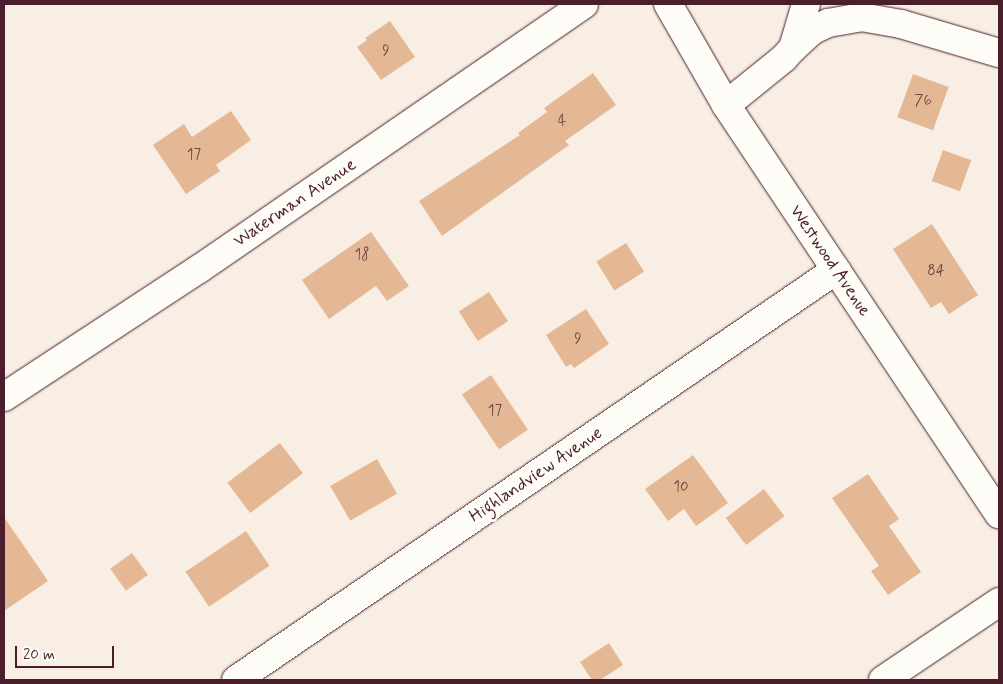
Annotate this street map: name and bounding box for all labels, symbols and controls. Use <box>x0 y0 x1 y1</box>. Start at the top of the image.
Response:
house number: 9 <box>382 43 390 61</box>
house number: 76 <box>914 93 932 111</box>
house number: 4 <box>558 113 566 131</box>
house number: 17 <box>187 147 201 165</box>
street label: Waterman Avenue <box>229 154 361 252</box>
street label: Westwood Avenue <box>784 199 876 323</box>
house number: 18 <box>355 247 369 265</box>
house number: 84 <box>927 263 945 281</box>
house number: 9 <box>574 331 582 349</box>
house number: 17 <box>488 403 502 421</box>
street label: Highlandview Avenue <box>464 421 608 529</box>
house number: 10 <box>673 479 689 497</box>
scale bar <box>18 636 116 668</box>
text: 20 m <box>23 645 55 665</box>

